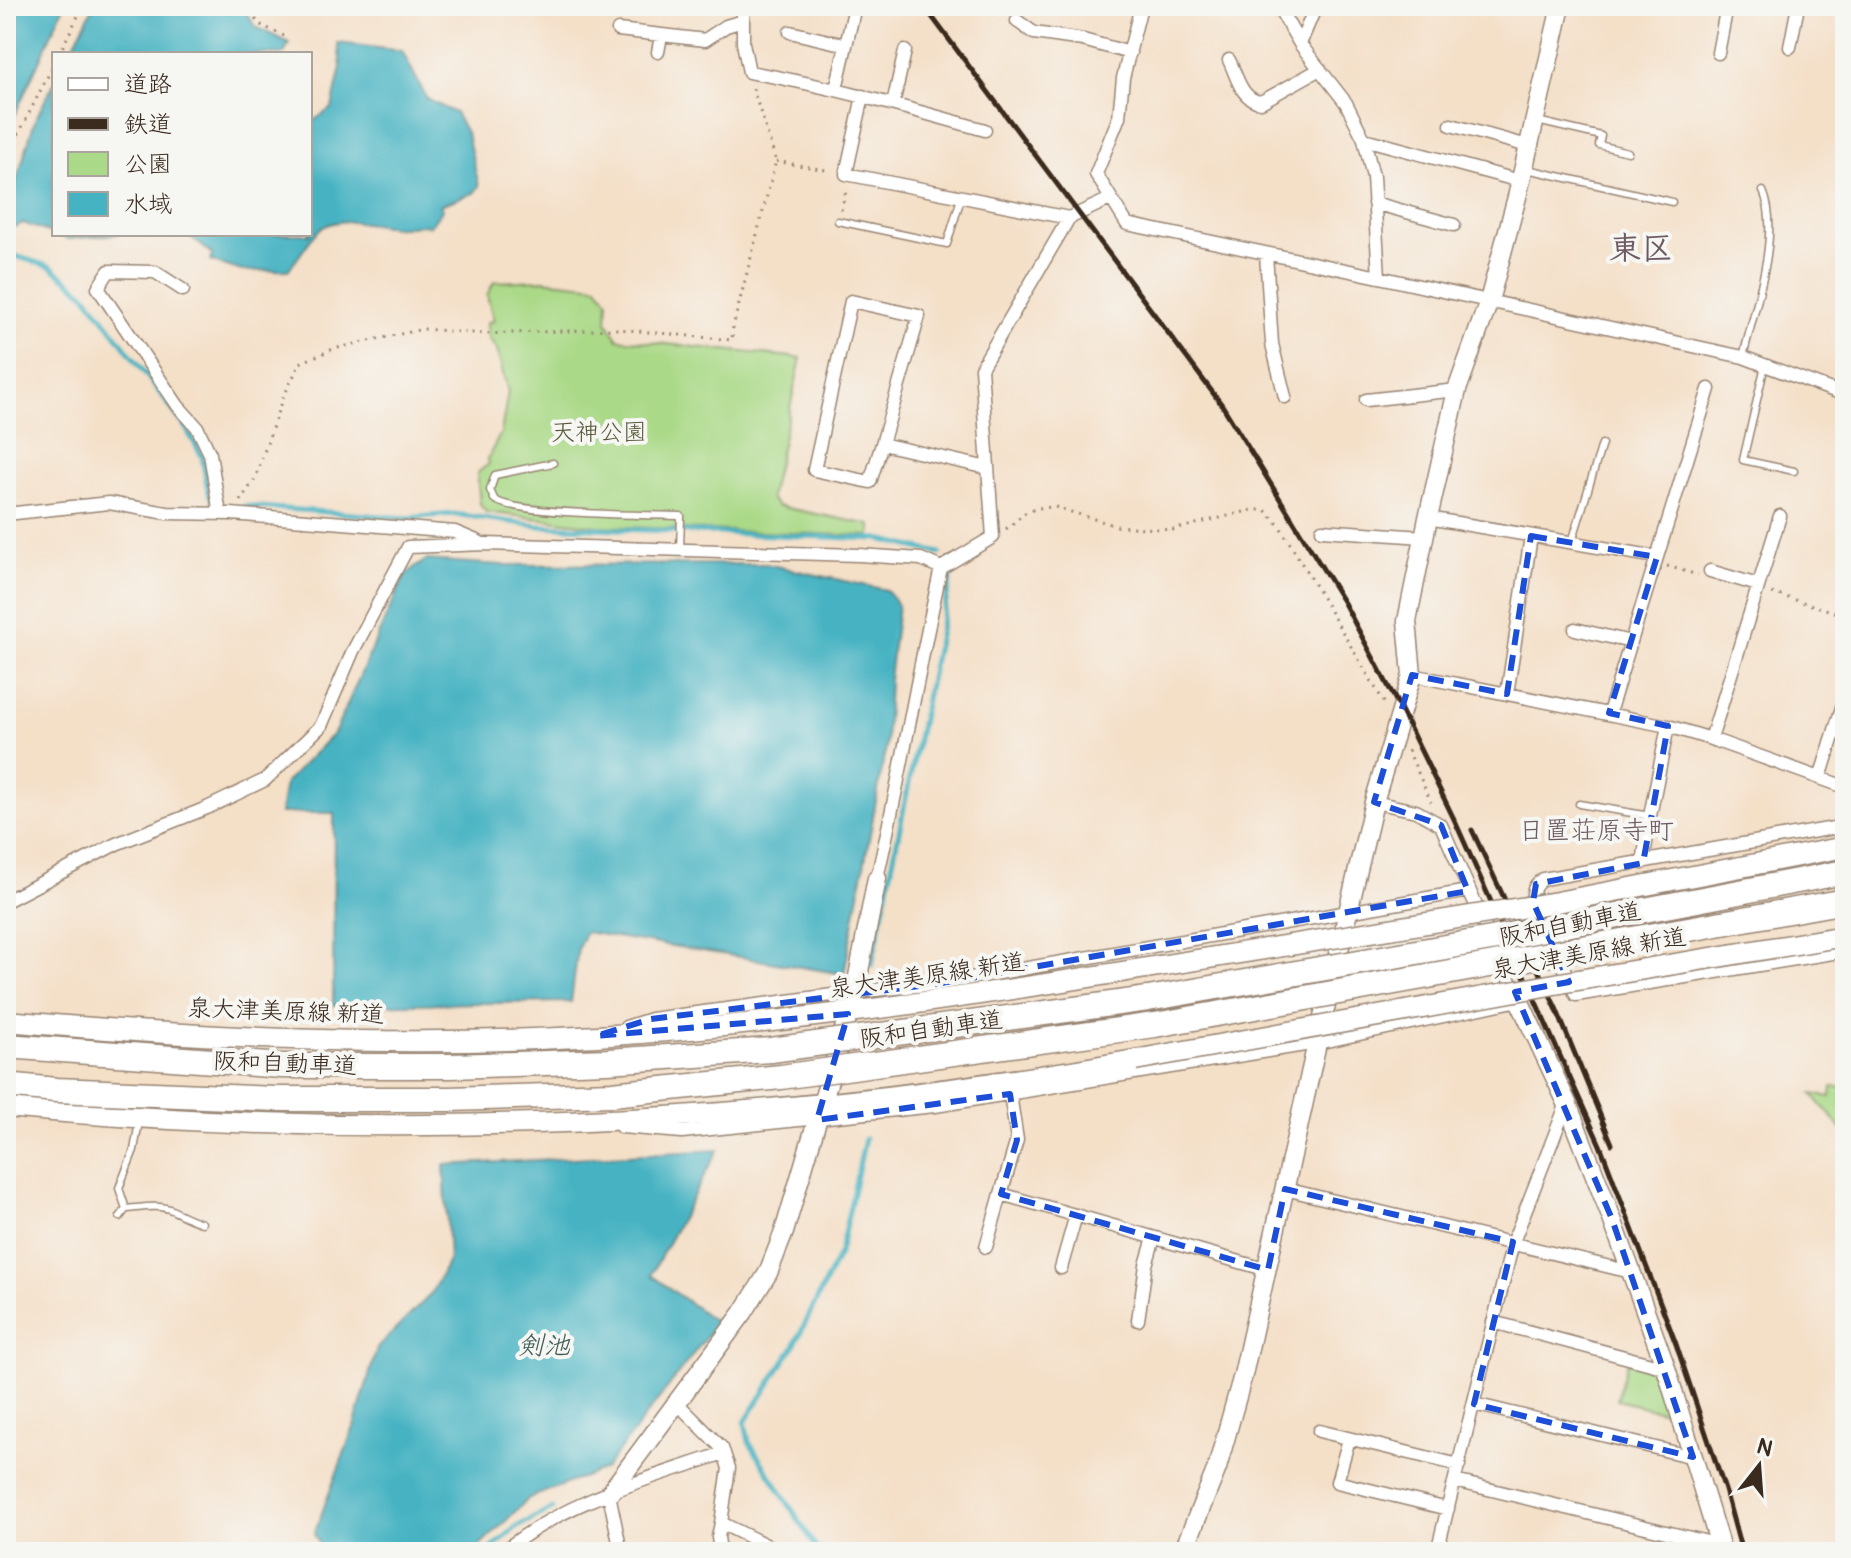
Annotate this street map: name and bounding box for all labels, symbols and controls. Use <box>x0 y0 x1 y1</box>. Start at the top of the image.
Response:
legend <box>52 52 312 236</box>
text: 道路 <box>124 70 172 99</box>
text: 鉄道 <box>124 110 172 139</box>
text: 公園 <box>124 150 172 179</box>
text: 水域 <box>124 190 172 219</box>
district label: 東区 <box>1609 229 1673 269</box>
park label: 天神公園 <box>551 418 647 447</box>
district label: 日置荘原寺町 <box>1518 815 1674 847</box>
street label: 阪和自動車道 <box>1497 897 1644 952</box>
street label: 泉大津美原線 新道 <box>1489 922 1689 985</box>
street label: 泉大津美原線 新道 <box>827 947 1027 1004</box>
street label: 泉大津美原線 新道 <box>187 994 385 1029</box>
street label: 阪和自動車道 <box>858 1005 1004 1054</box>
street label: 阪和自動車道 <box>213 1046 357 1081</box>
water label: 剣池 <box>518 1330 571 1362</box>
north arrow <box>1719 1426 1799 1506</box>
text: N <box>1753 1432 1776 1463</box>

